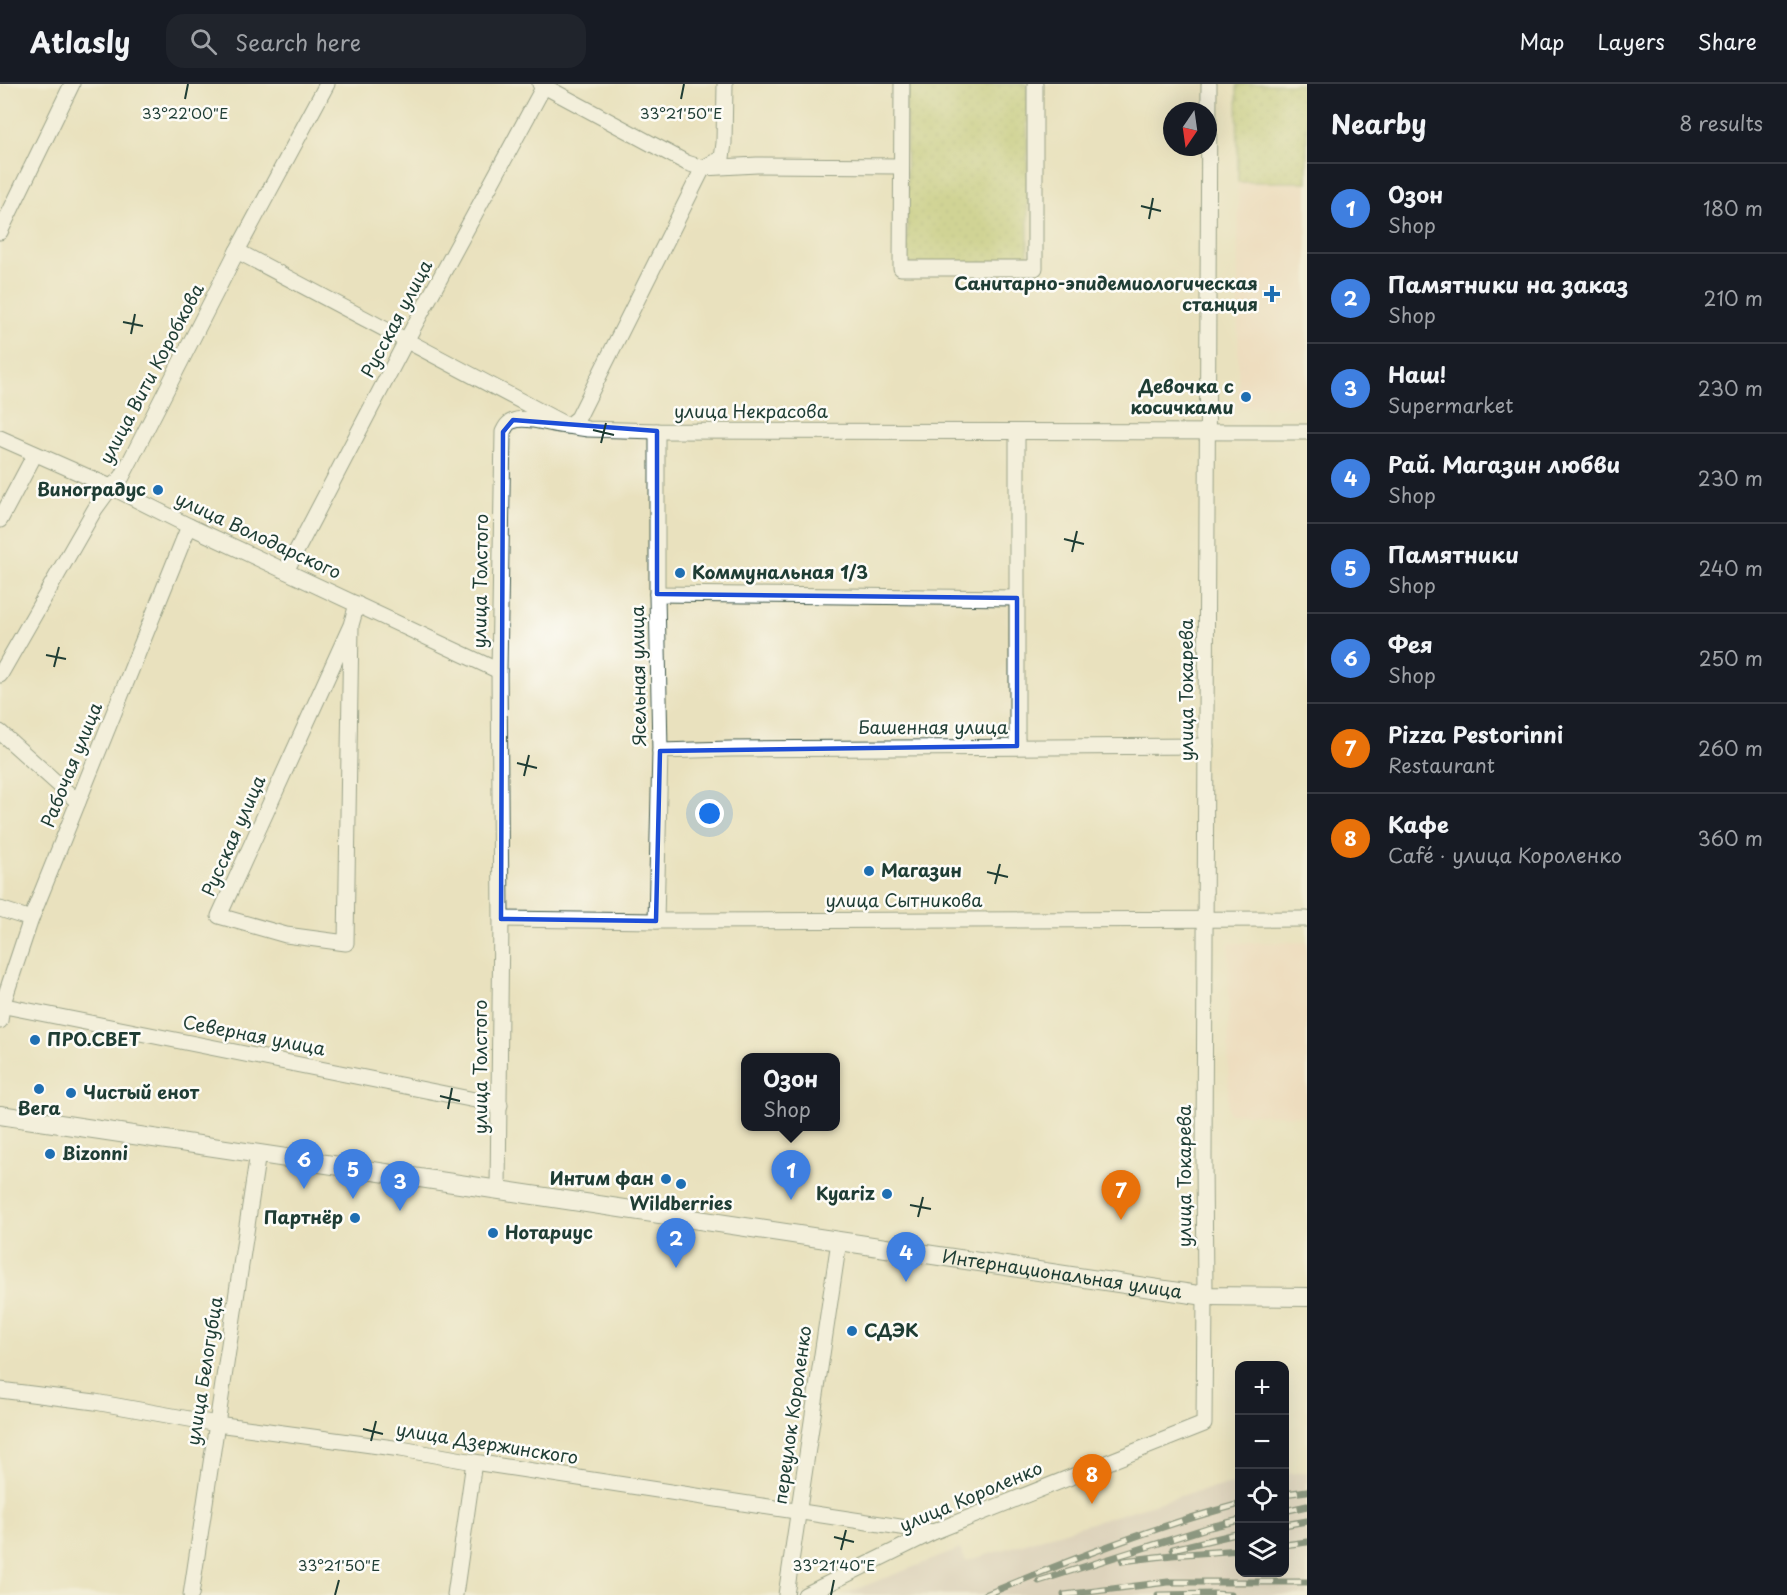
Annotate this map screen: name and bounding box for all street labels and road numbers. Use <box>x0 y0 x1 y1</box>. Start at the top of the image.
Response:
street label: Русская улица <box>353 254 438 382</box>
street label: улица Вити Коробкова <box>92 278 210 468</box>
street label: улица Некрасова <box>674 397 829 424</box>
street label: улица Володарского <box>171 484 346 585</box>
street label: улица Толстого <box>465 513 494 649</box>
street label: Ясельная улица <box>623 605 652 747</box>
street label: улица Токарева <box>1172 618 1199 761</box>
street label: Рабочая улица <box>33 697 108 831</box>
street label: Башенная улица <box>858 713 1009 740</box>
street label: Русская улица <box>194 770 272 900</box>
street label: улица Сытникова <box>826 886 983 913</box>
street label: улица Толстого <box>466 1000 493 1134</box>
street label: Северная улица <box>181 1007 329 1062</box>
street label: улица Токарева <box>1170 1104 1197 1247</box>
street label: Интернациональная улица <box>940 1242 1185 1304</box>
street label: улица Белогубца <box>178 1294 229 1447</box>
street label: переулок Короленко <box>766 1324 817 1506</box>
street label: улица Дзержинского <box>394 1415 580 1470</box>
street label: улица Короленко <box>895 1453 1046 1538</box>

